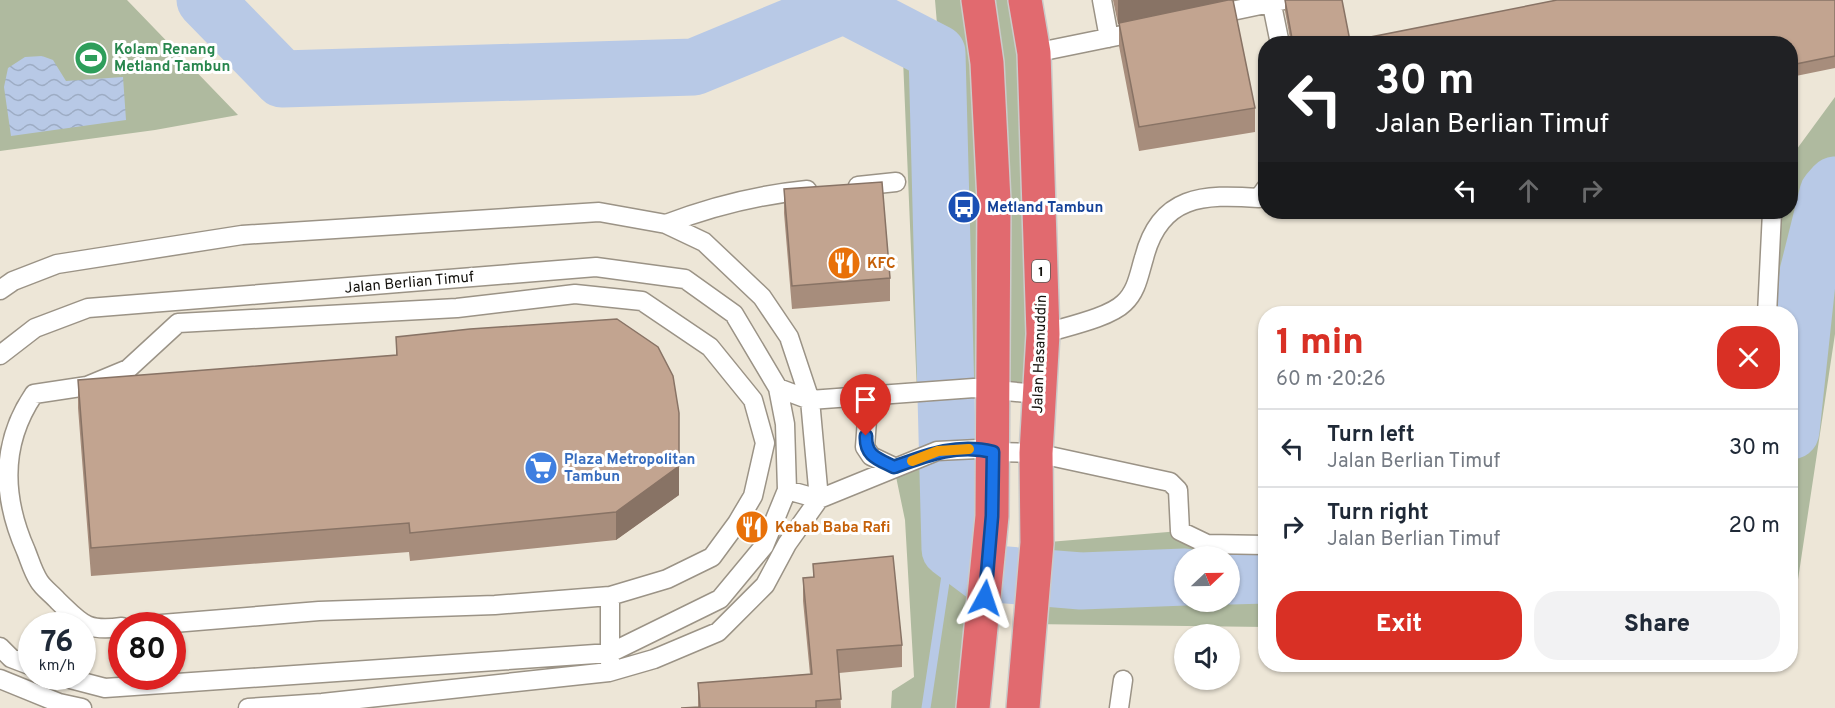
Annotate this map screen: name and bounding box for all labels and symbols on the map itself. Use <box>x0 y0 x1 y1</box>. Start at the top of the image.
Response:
sports icon: Kolam Renang Metland Tambun <box>73 40 109 76</box>
place label: Kolam Renang Metland Tambun <box>114 41 230 77</box>
bus stop icon: Metland Tambun <box>946 189 982 225</box>
place label: Metland Tambun <box>987 199 1103 218</box>
restaurant icon: KFC <box>826 245 862 281</box>
place label: KFC <box>867 255 896 274</box>
road number: 1 <box>1032 260 1050 282</box>
street label: Jalan Berlian Timuf <box>344 268 475 299</box>
street label: Jalan Hasanuddin <box>1029 294 1052 414</box>
pin <box>840 374 891 436</box>
supermarket icon: Plaza Metropolitan Tambun <box>523 450 559 486</box>
place label: Plaza Metropolitan Tambun <box>564 451 695 487</box>
restaurant icon: Kebab Baba Rafi <box>734 509 770 545</box>
place label: Kebab Baba Rafi <box>775 519 890 538</box>
north arrow <box>1174 546 1240 612</box>
position arrow <box>953 566 1017 630</box>
speed limit sign: 80 <box>108 612 186 690</box>

